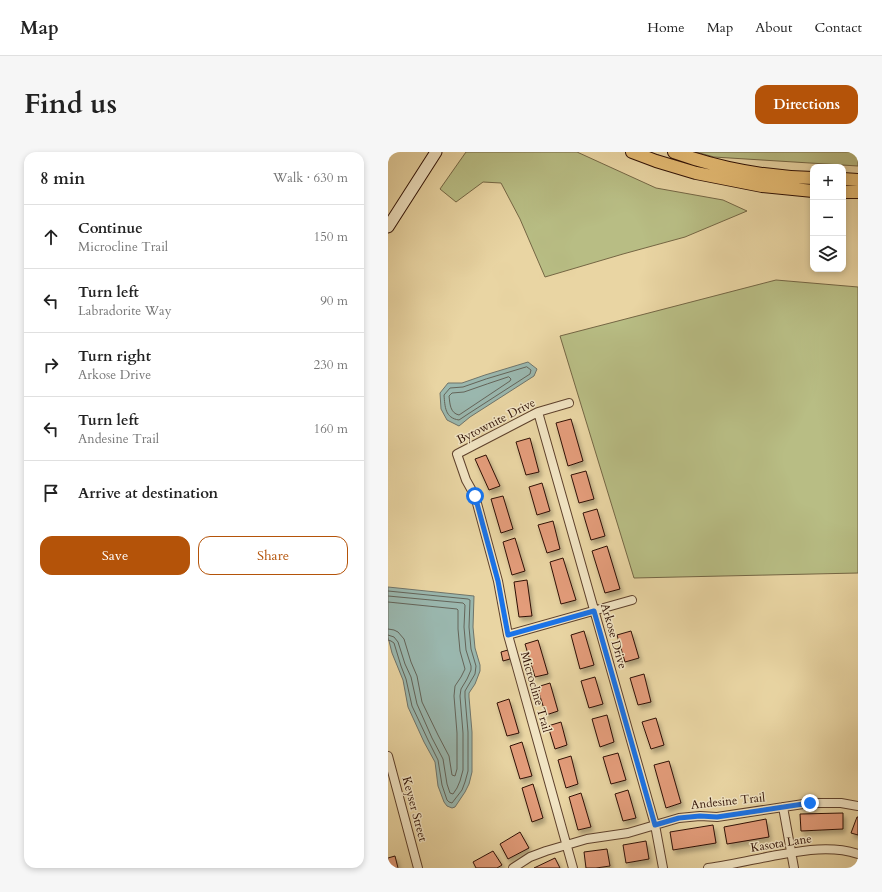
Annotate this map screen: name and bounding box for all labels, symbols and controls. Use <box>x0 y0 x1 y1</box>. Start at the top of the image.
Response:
text: Map <box>20 15 59 41</box>
text: Home <box>647 18 685 37</box>
text: Map <box>707 18 733 37</box>
text: About <box>755 18 792 37</box>
text: Contact <box>814 18 862 37</box>
text: Find us <box>24 85 117 123</box>
button: Directions <box>755 85 858 124</box>
map controls <box>810 164 846 272</box>
button: + <box>810 164 846 200</box>
text: 8 min <box>40 167 85 190</box>
text: Walk · 630 m <box>273 169 348 187</box>
button: − <box>810 200 846 236</box>
text: Continue <box>78 218 143 238</box>
icon: ahead <box>40 226 62 248</box>
text: 150 m <box>314 228 348 246</box>
button: layers <box>810 236 846 272</box>
text: Microcline Trail <box>78 238 168 256</box>
text: Turn left <box>78 282 139 302</box>
icon: left <box>40 290 62 312</box>
text: 90 m <box>320 292 348 310</box>
text: Labradorite Way <box>78 302 172 320</box>
text: Turn right <box>78 346 151 366</box>
icon: right <box>40 354 62 376</box>
text: 230 m <box>314 356 348 374</box>
text: Arkose Drive <box>78 366 151 384</box>
street label: Bytownite Drive <box>454 394 538 448</box>
text: Turn left <box>78 410 139 430</box>
icon: left <box>40 418 62 440</box>
text: 160 m <box>314 420 348 438</box>
text: Andesine Trail <box>78 430 159 448</box>
icon: arrive <box>40 482 62 504</box>
text: Arrive at destination <box>78 483 218 503</box>
route start <box>466 487 484 505</box>
button: Save <box>40 536 190 575</box>
button: Share <box>198 536 348 575</box>
street label: Arkose Drive <box>597 601 631 671</box>
street label: Microcline Trail <box>517 650 555 734</box>
street label: Keyser Street <box>399 775 431 843</box>
street label: Andesine Trail <box>690 789 766 813</box>
route end <box>801 794 819 812</box>
street label: Kasota Lane <box>749 830 813 856</box>

